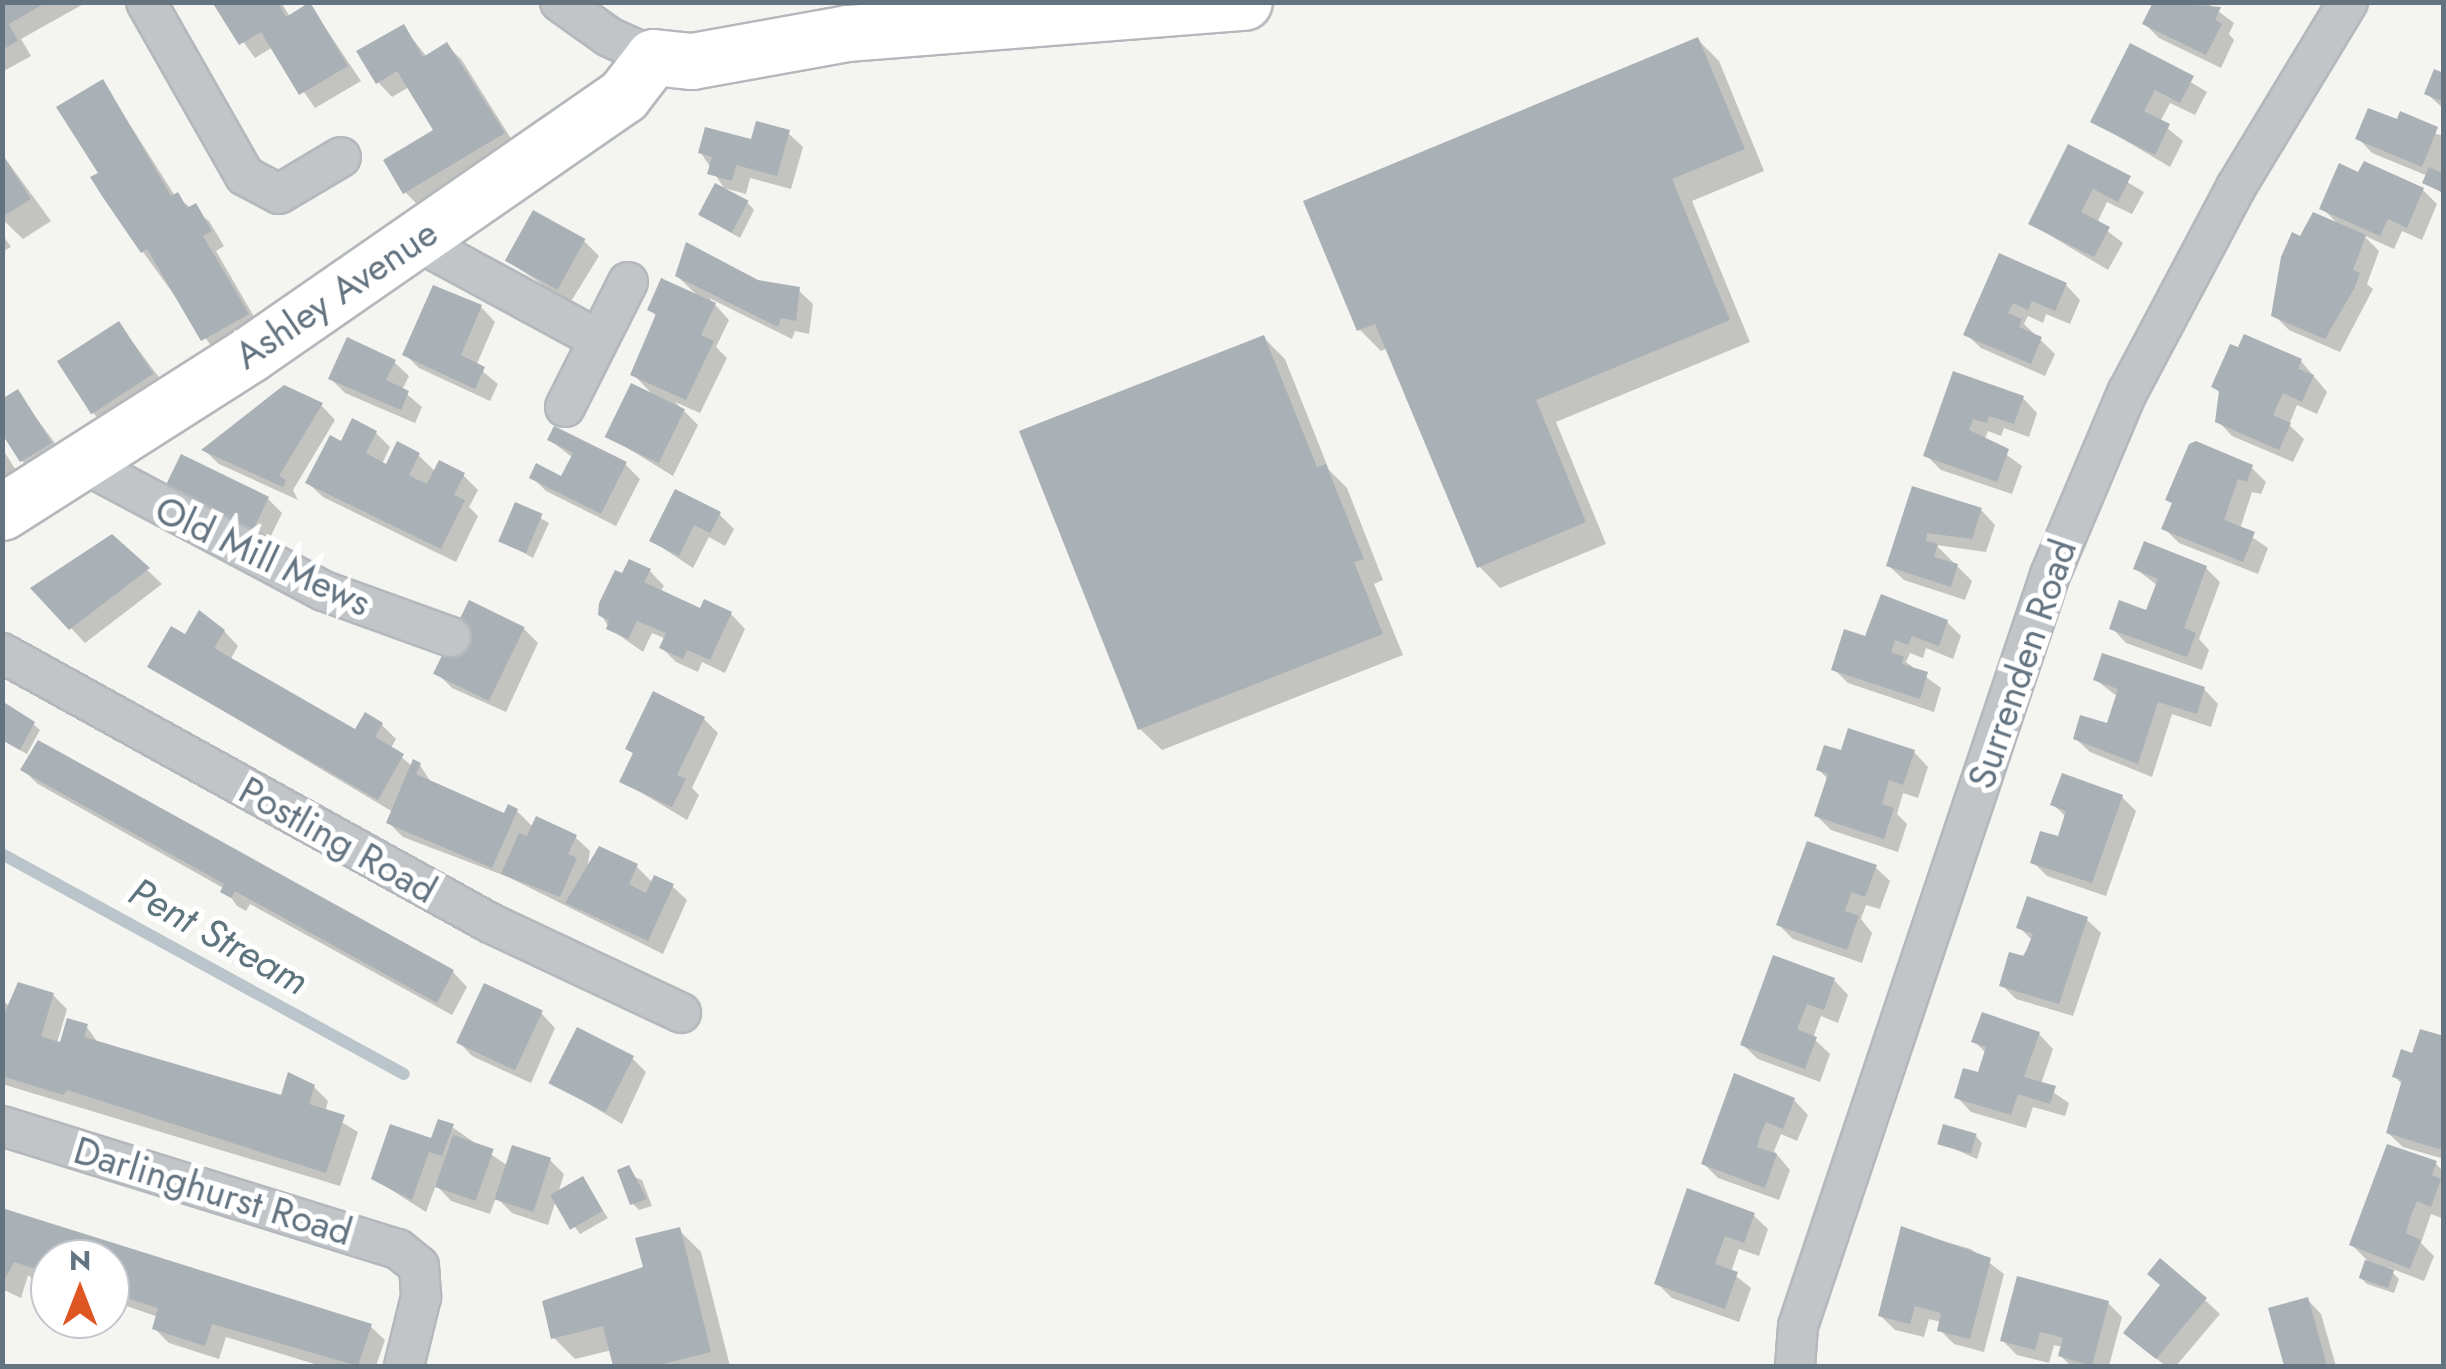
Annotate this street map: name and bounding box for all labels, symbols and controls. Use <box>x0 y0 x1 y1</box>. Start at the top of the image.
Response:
street label: Ashley Avenue <box>226 210 446 378</box>
street label: Old Mill Mews <box>148 486 378 626</box>
street label: Surrenden Road <box>1958 533 2086 795</box>
street label: Postling Road <box>231 767 445 913</box>
water label: Pent Stream <box>121 867 317 1005</box>
street label: Darlinghurst Road <box>69 1127 357 1255</box>
north arrow <box>30 1239 130 1339</box>
text: N <box>69 1240 91 1281</box>

